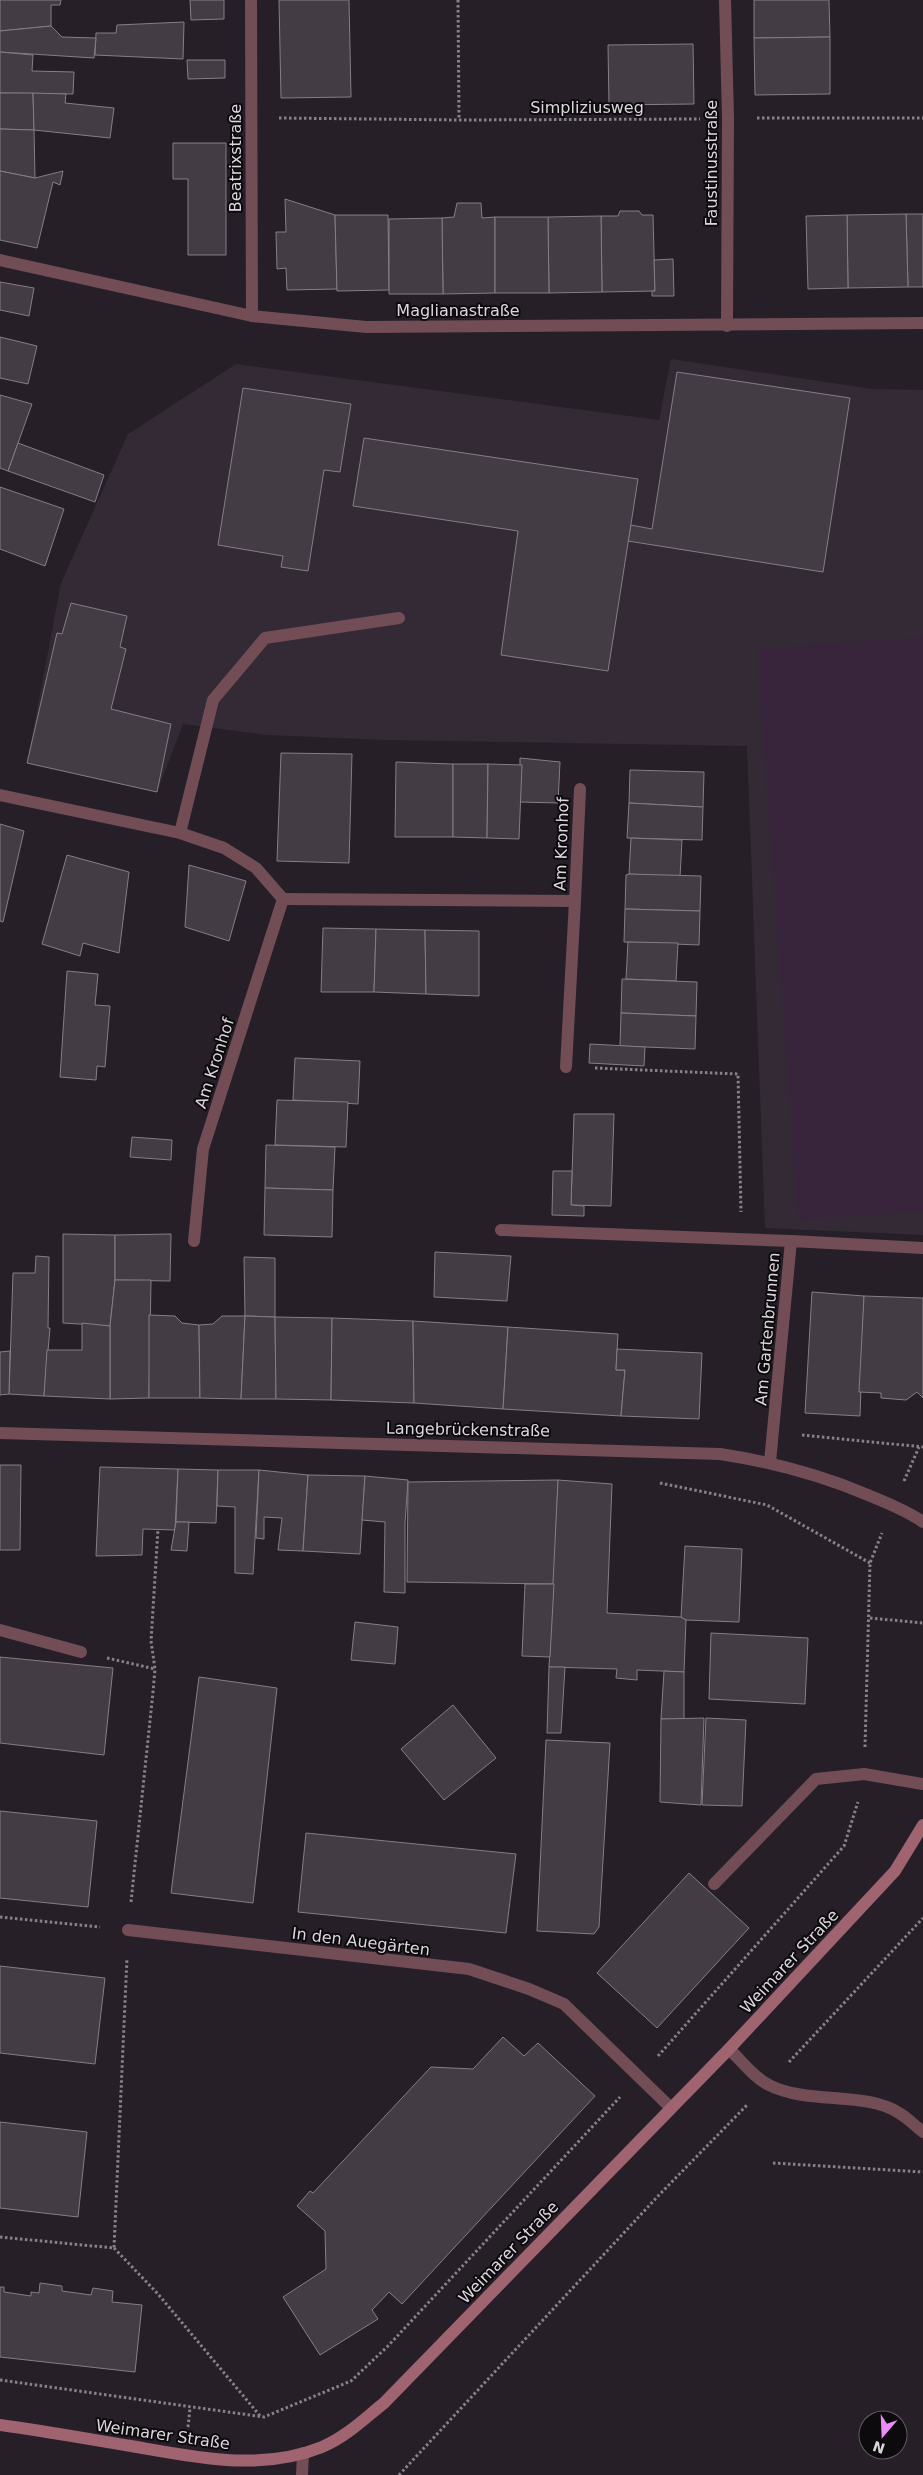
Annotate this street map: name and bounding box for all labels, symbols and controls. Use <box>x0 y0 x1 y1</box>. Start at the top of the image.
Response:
street label: Simpliziusweg <box>530 98 644 117</box>
street label: Faustinusstraße <box>702 100 721 226</box>
street label: Beatrixstraße <box>226 104 245 212</box>
street label: Maglianastraße <box>396 301 520 320</box>
street label: Am Kronhof <box>550 796 573 891</box>
street label: Am Kronhof <box>191 1015 238 1111</box>
street label: Am Gartenbrunnen <box>751 1252 784 1406</box>
street label: Langebrückenstraße <box>386 1419 550 1440</box>
street label: Weimarer Straße <box>736 1905 842 2017</box>
street label: In den Auegärten <box>291 1924 431 1959</box>
street label: Weimarer Straße <box>455 2197 562 2308</box>
north arrow <box>858 2410 908 2460</box>
street label: Weimarer Straße <box>95 2416 231 2453</box>
text: N <box>871 2438 887 2457</box>

